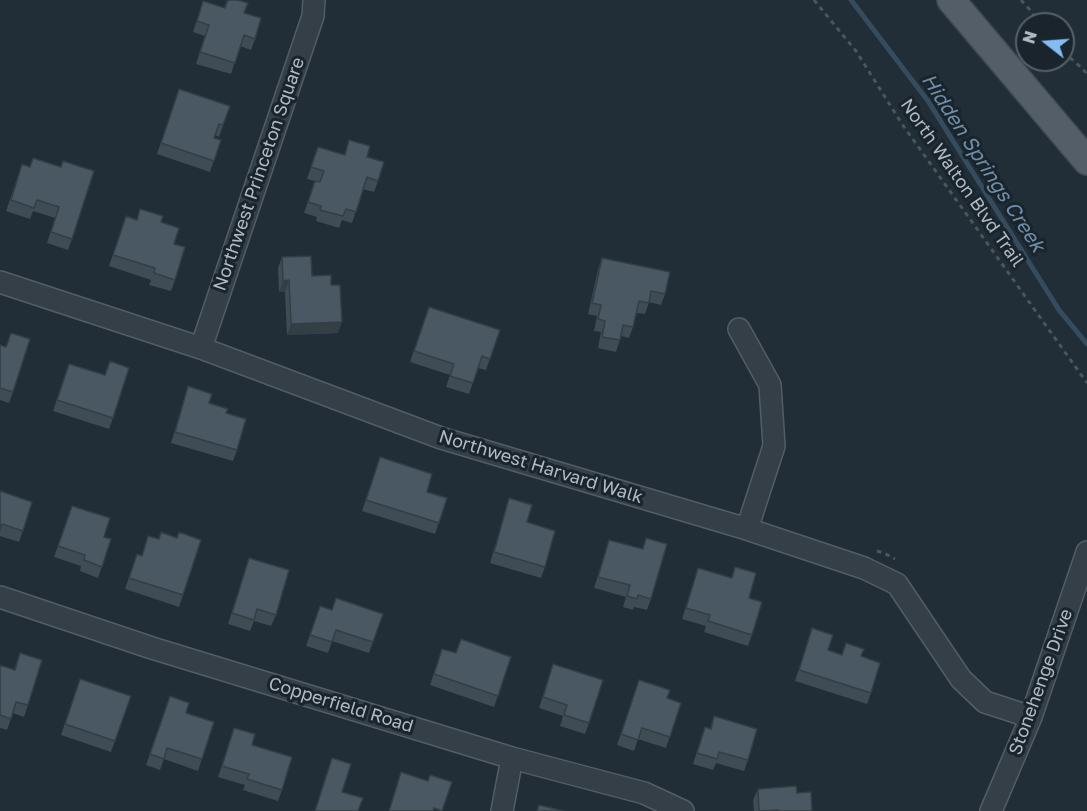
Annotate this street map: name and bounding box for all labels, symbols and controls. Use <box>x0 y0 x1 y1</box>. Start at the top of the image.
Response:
north arrow <box>1015 12 1075 72</box>
text: N <box>1018 29 1041 46</box>
street label: Northwest Princeton Square <box>209 54 309 294</box>
water label: Hidden Springs Creek <box>916 69 1050 257</box>
street label: North Walton Blvd Trail <box>896 95 1028 271</box>
street label: Northwest Harvard Walk <box>436 426 646 508</box>
street label: Stonehenge Drive <box>1005 606 1077 758</box>
street label: Copperfield Road <box>266 673 416 737</box>

